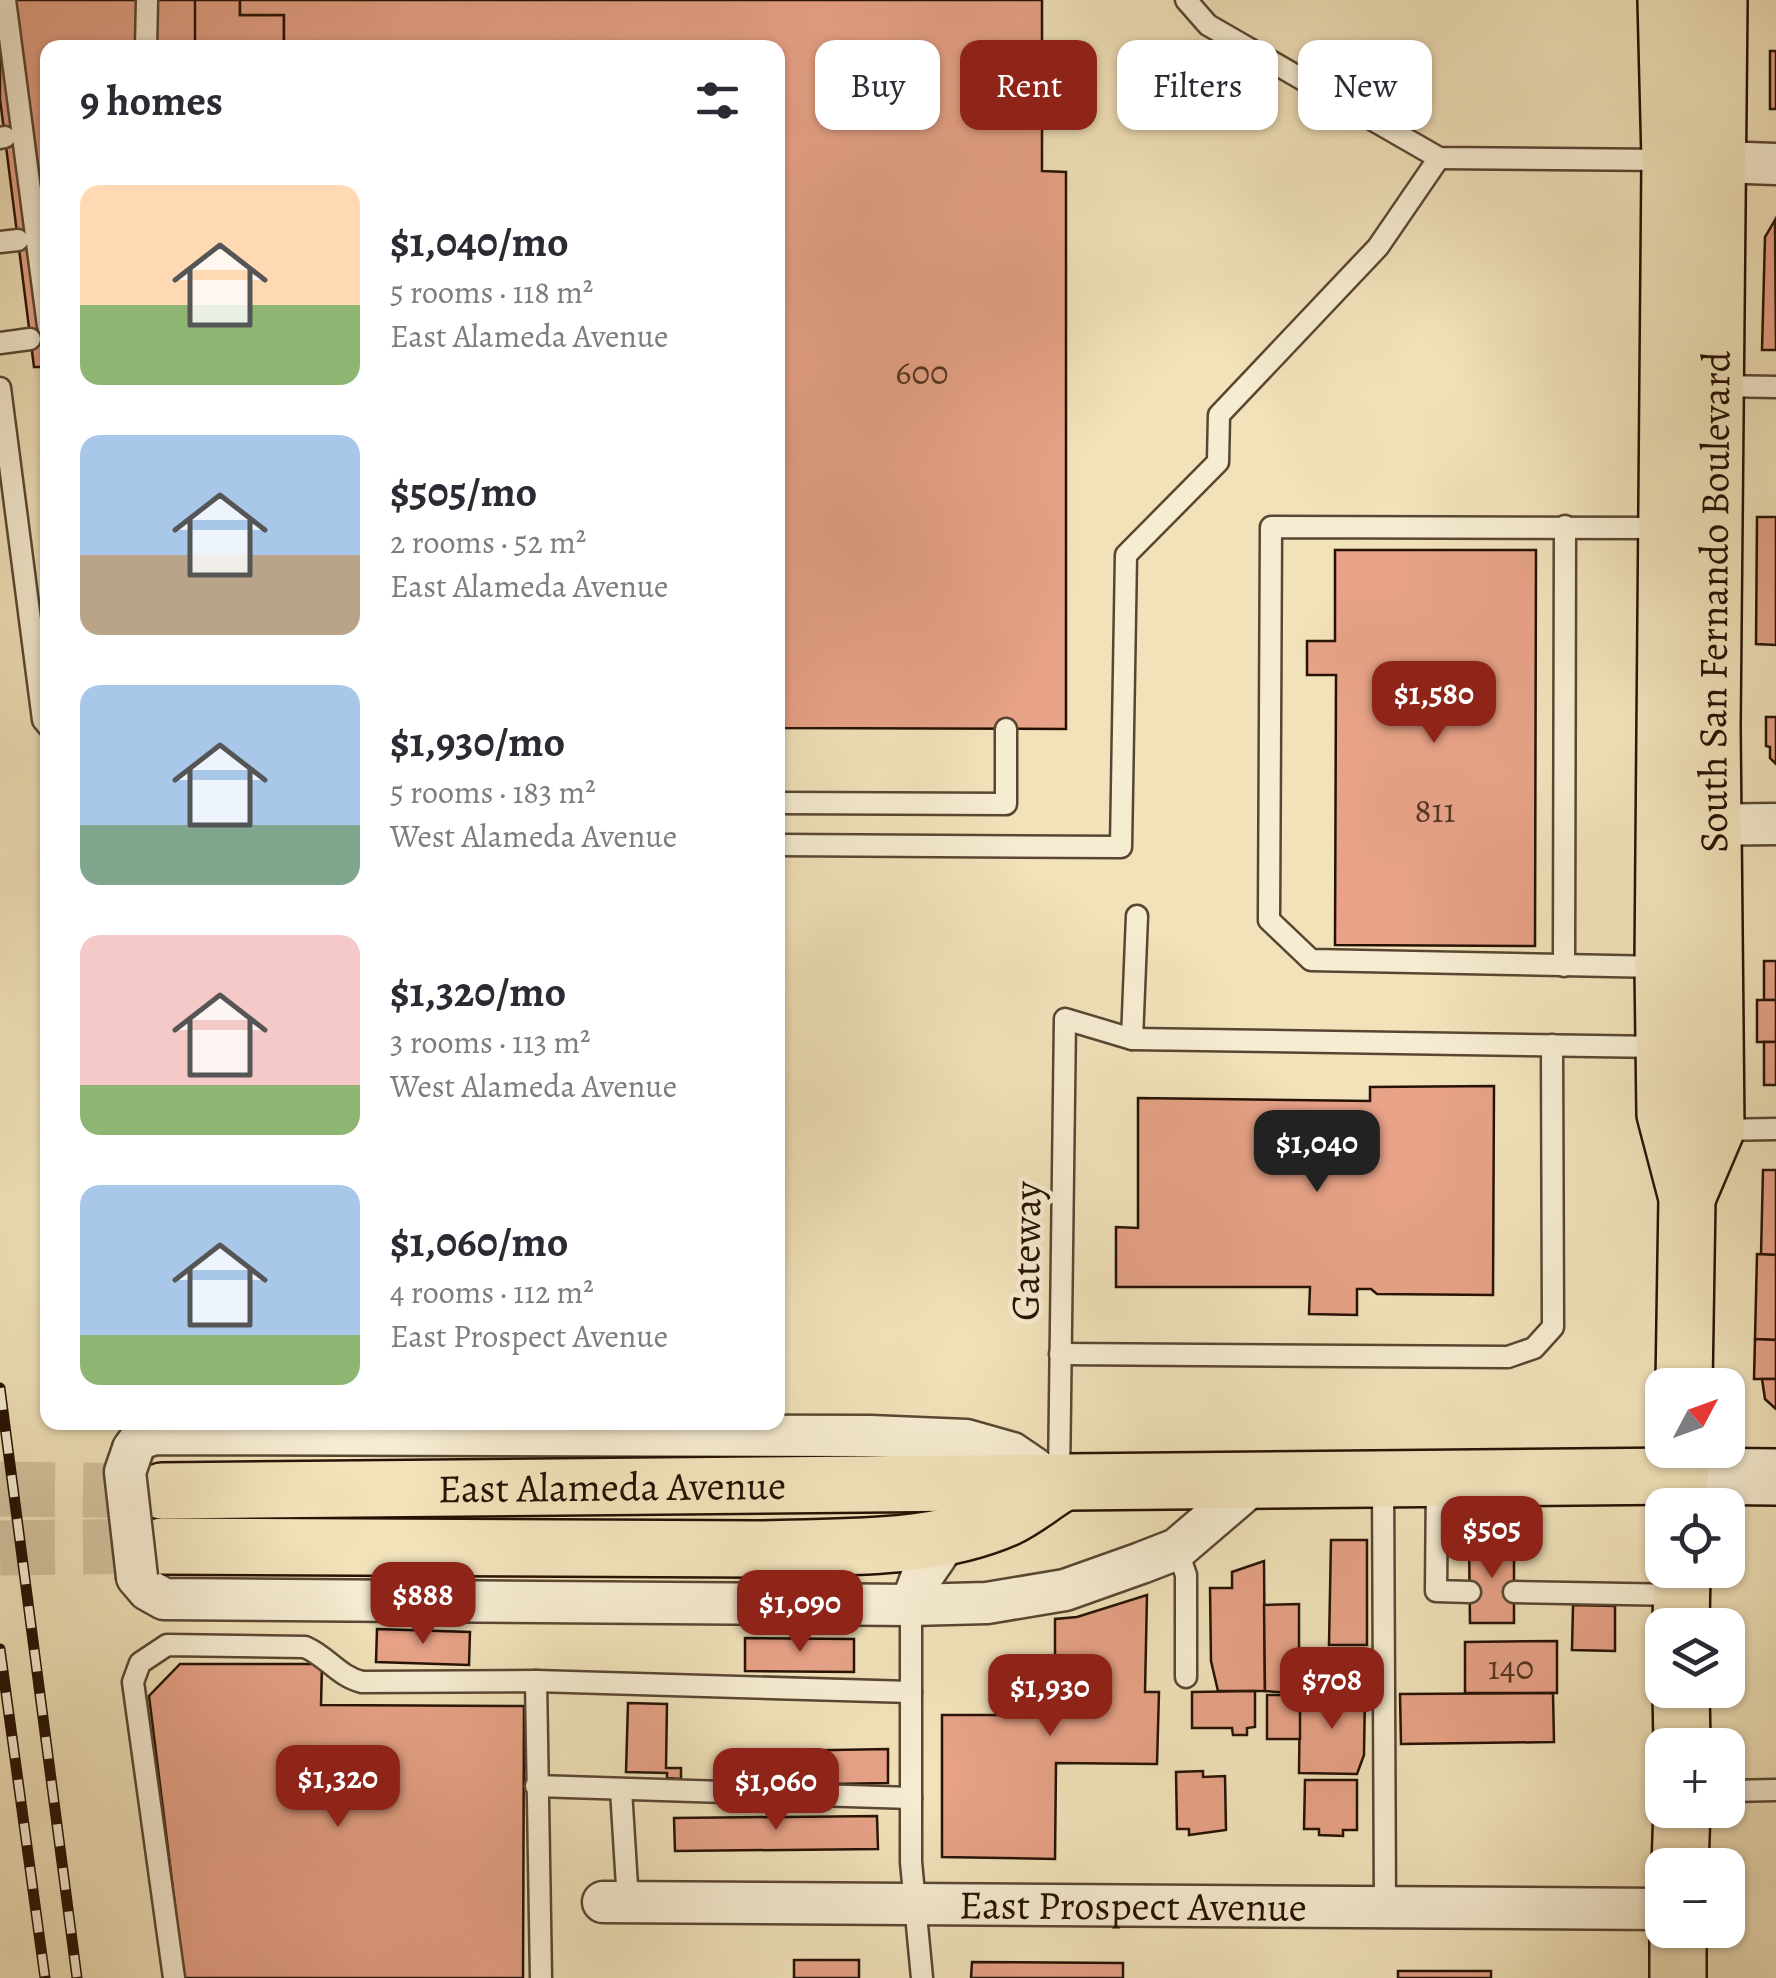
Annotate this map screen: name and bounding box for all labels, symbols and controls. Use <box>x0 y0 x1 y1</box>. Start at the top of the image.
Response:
chip: Buy <box>815 40 940 130</box>
chip: Rent <box>960 40 1097 130</box>
chip: Filters <box>1117 40 1278 130</box>
chip: New <box>1298 40 1432 130</box>
text: 9 homes <box>80 72 223 129</box>
icon: filters <box>690 73 745 128</box>
text: $1,040/mo <box>390 213 569 270</box>
icon: home <box>160 225 280 345</box>
text: 5 rooms · 118 m² <box>390 270 593 314</box>
text: East Alameda Avenue <box>390 314 668 358</box>
house number: 600 <box>895 348 949 396</box>
street label: South San Fernando Boulevard <box>1684 350 1743 853</box>
text: $505/mo <box>390 463 537 520</box>
icon: home <box>160 475 280 595</box>
text: 2 rooms · 52 m² <box>390 520 586 564</box>
text: East Alameda Avenue <box>390 564 668 608</box>
pin: $1,580 <box>1353 661 1515 746</box>
text: $1,580 <box>1394 671 1474 715</box>
text: $1,930/mo <box>390 713 565 770</box>
icon: home <box>160 725 280 845</box>
text: 5 rooms · 183 m² <box>390 770 596 814</box>
house number: 811 <box>1415 786 1455 834</box>
text: West Alameda Avenue <box>390 814 677 858</box>
text: $1,320/mo <box>390 963 566 1020</box>
icon: home <box>160 975 280 1095</box>
text: 3 rooms · 113 m² <box>390 1020 591 1064</box>
text: West Alameda Avenue <box>390 1064 677 1108</box>
pin: $1,040 <box>1236 1110 1398 1195</box>
text: $1,040 <box>1276 1120 1358 1164</box>
street label: Gateway <box>997 1180 1055 1321</box>
text: $1,060/mo <box>390 1213 568 1270</box>
icon: home <box>160 1225 280 1345</box>
text: 4 rooms · 112 m² <box>390 1270 594 1314</box>
text: East Prospect Avenue <box>390 1314 668 1358</box>
north arrow <box>1645 1368 1745 1468</box>
map controls <box>1645 1368 1745 1948</box>
street label: East Alameda Avenue <box>438 1457 786 1516</box>
button: locate <box>1645 1488 1745 1588</box>
pin: $505 <box>1433 1496 1551 1581</box>
text: $505 <box>1463 1506 1521 1550</box>
pin: $888 <box>364 1562 482 1647</box>
pin: $1,090 <box>719 1570 881 1655</box>
text: $888 <box>393 1572 454 1616</box>
text: $1,090 <box>759 1580 841 1624</box>
button: layers <box>1645 1608 1745 1708</box>
house number: 140 <box>1488 1643 1534 1691</box>
pin: $708 <box>1273 1647 1391 1732</box>
pin: $1,930 <box>969 1654 1131 1739</box>
text: $708 <box>1302 1657 1362 1701</box>
text: $1,930 <box>1010 1664 1090 1708</box>
button: + <box>1645 1728 1745 1828</box>
pin: $1,320 <box>257 1745 419 1830</box>
pin: $1,060 <box>695 1748 857 1833</box>
text: $1,320 <box>298 1755 378 1799</box>
text: $1,060 <box>735 1758 817 1802</box>
button: − <box>1645 1848 1745 1948</box>
street label: East Prospect Avenue <box>959 1877 1307 1934</box>

